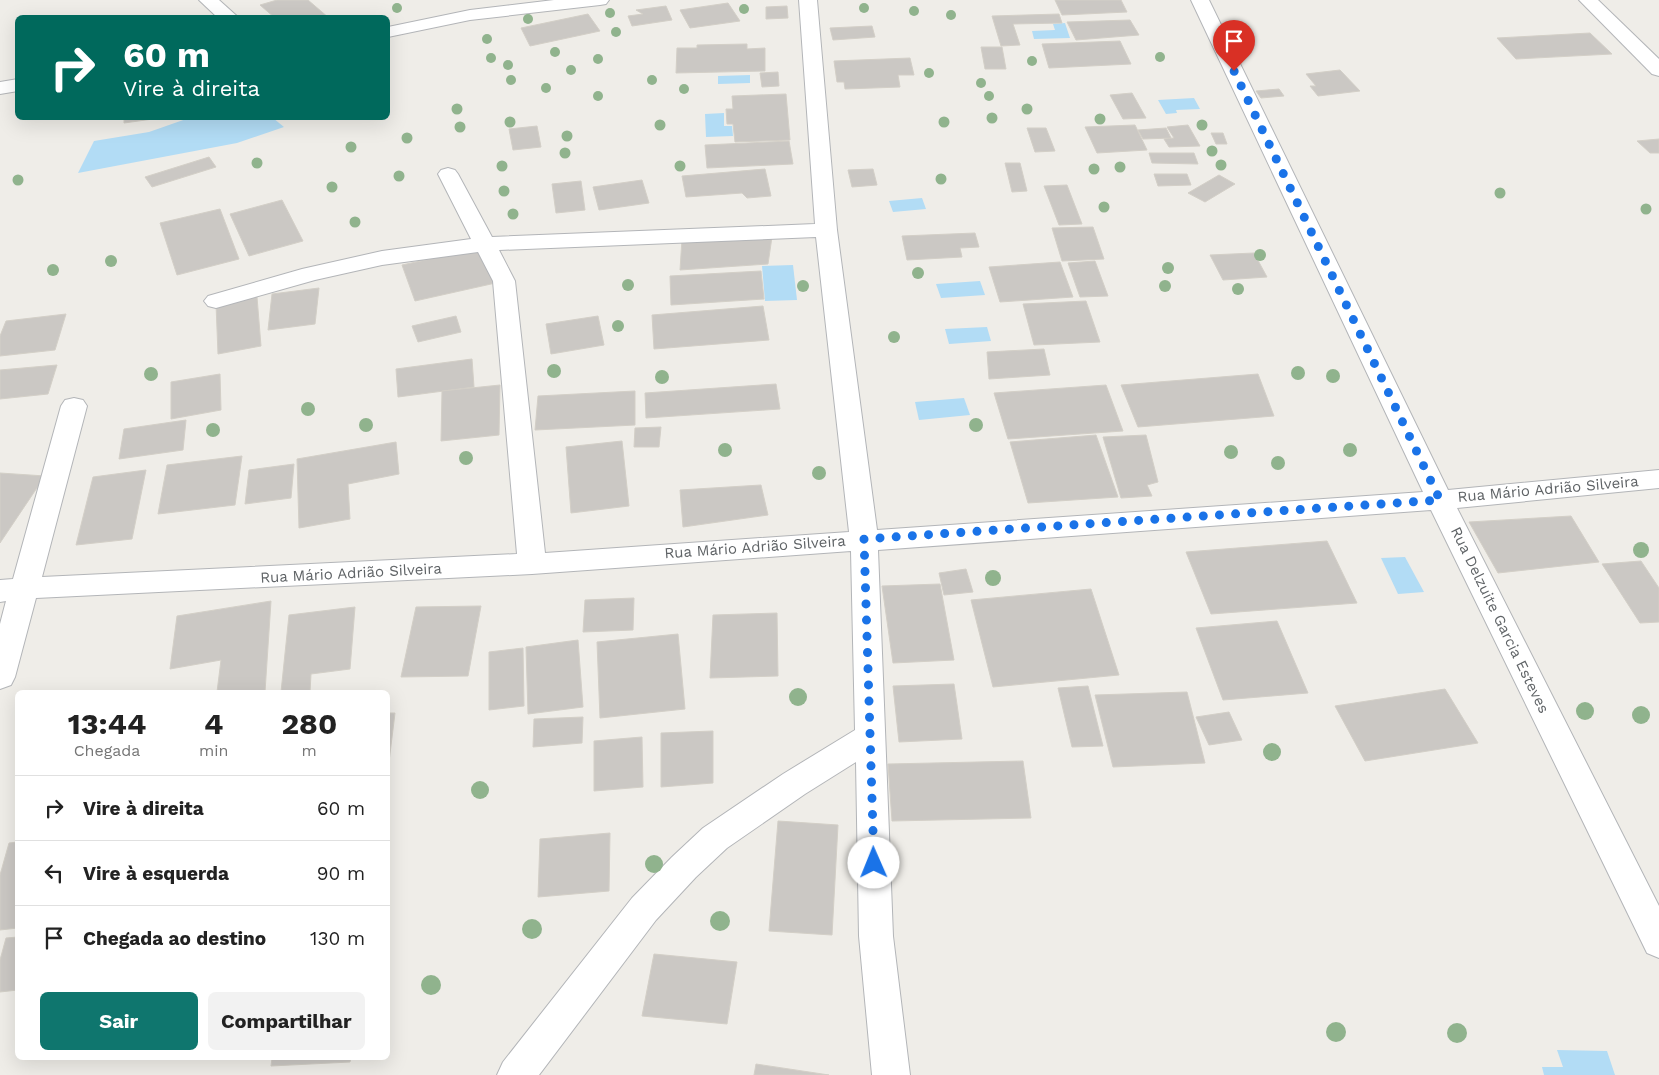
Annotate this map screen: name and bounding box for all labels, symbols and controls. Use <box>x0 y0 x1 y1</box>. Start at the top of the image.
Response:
pin <box>1213 20 1255 71</box>
icon: arrive <box>1220 27 1248 55</box>
text: 60 m <box>123 34 210 76</box>
icon: right <box>40 35 105 100</box>
text: Vire à direita <box>123 76 260 101</box>
street label: Rua Mário Adrião Silveira <box>1457 472 1640 506</box>
street label: Rua Delzuite Garcia Esteves <box>1447 524 1553 716</box>
street label: Rua Mário Adrião Silveira <box>664 532 847 562</box>
street label: Rua Mário Adrião Silveira <box>260 559 443 587</box>
text: 13:44 <box>68 706 146 741</box>
text: 4 <box>204 706 223 741</box>
text: 280 <box>281 706 337 741</box>
text: Chegada <box>74 741 140 760</box>
text: min <box>199 741 228 760</box>
text: m <box>302 741 317 760</box>
icon: right <box>40 794 68 822</box>
text: Vire à direita <box>83 797 204 820</box>
text: 60 m <box>317 797 365 820</box>
position arrow <box>847 836 899 888</box>
icon: left <box>40 859 68 887</box>
text: Vire à esquerda <box>83 862 229 885</box>
text: 90 m <box>317 862 365 885</box>
icon: arrive <box>40 924 68 952</box>
text: Chegada ao destino <box>83 927 266 950</box>
text: 130 m <box>310 927 365 950</box>
button: Sair <box>40 992 198 1050</box>
button: Compartilhar <box>208 992 365 1050</box>

